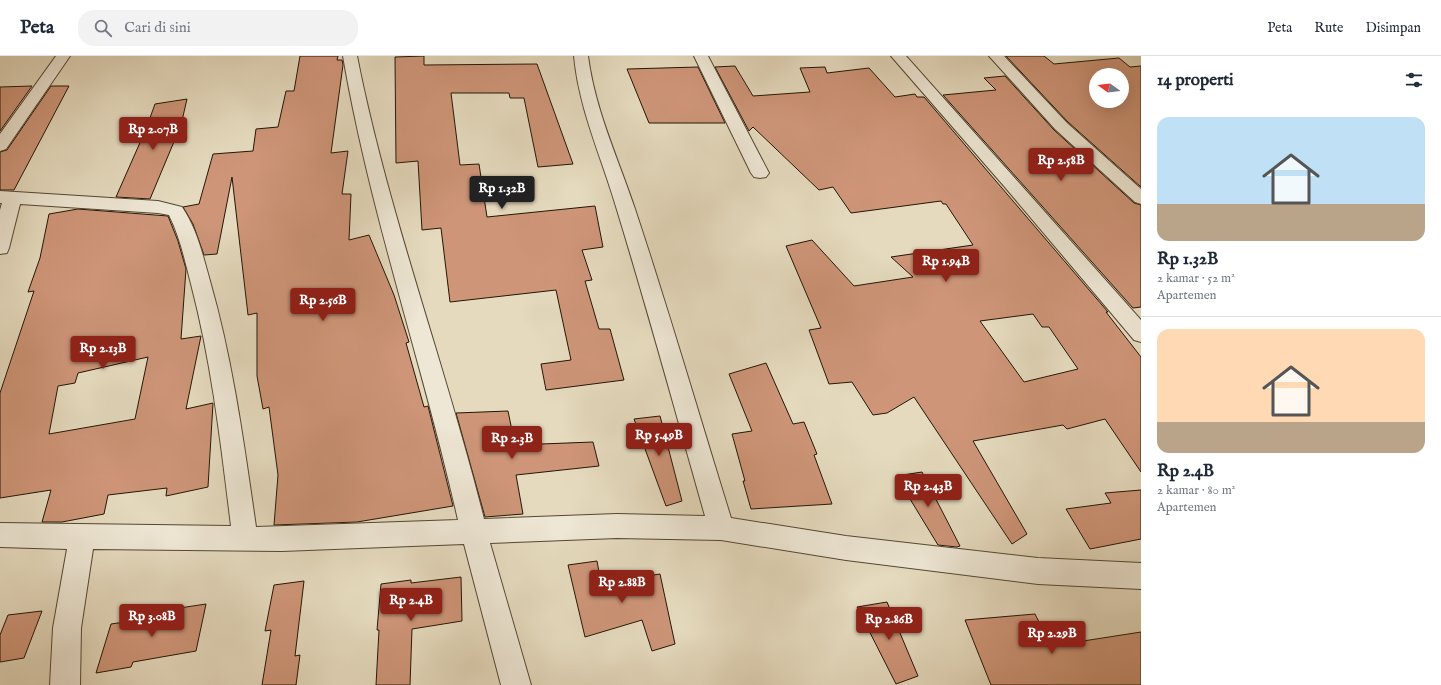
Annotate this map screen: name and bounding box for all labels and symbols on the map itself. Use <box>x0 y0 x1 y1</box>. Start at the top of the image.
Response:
north arrow <box>1089 68 1129 108</box>
pin: Rp 2.07B <box>112 117 194 151</box>
pin: Rp 2.58B <box>1020 148 1102 182</box>
pin: Rp 1.32B <box>461 176 543 210</box>
pin: Rp 1.94B <box>905 249 987 283</box>
pin: Rp 2.56B <box>282 288 364 322</box>
pin: Rp 2.13B <box>62 336 144 370</box>
pin: Rp 5.49B <box>618 423 700 457</box>
pin: Rp 2.3B <box>475 426 549 460</box>
pin: Rp 2.43B <box>887 474 969 508</box>
pin: Rp 2.88B <box>581 570 663 604</box>
pin: Rp 2.4B <box>374 588 448 622</box>
pin: Rp 3.08B <box>111 604 193 638</box>
pin: Rp 2.86B <box>848 607 930 641</box>
pin: Rp 2.29B <box>1011 621 1093 655</box>

